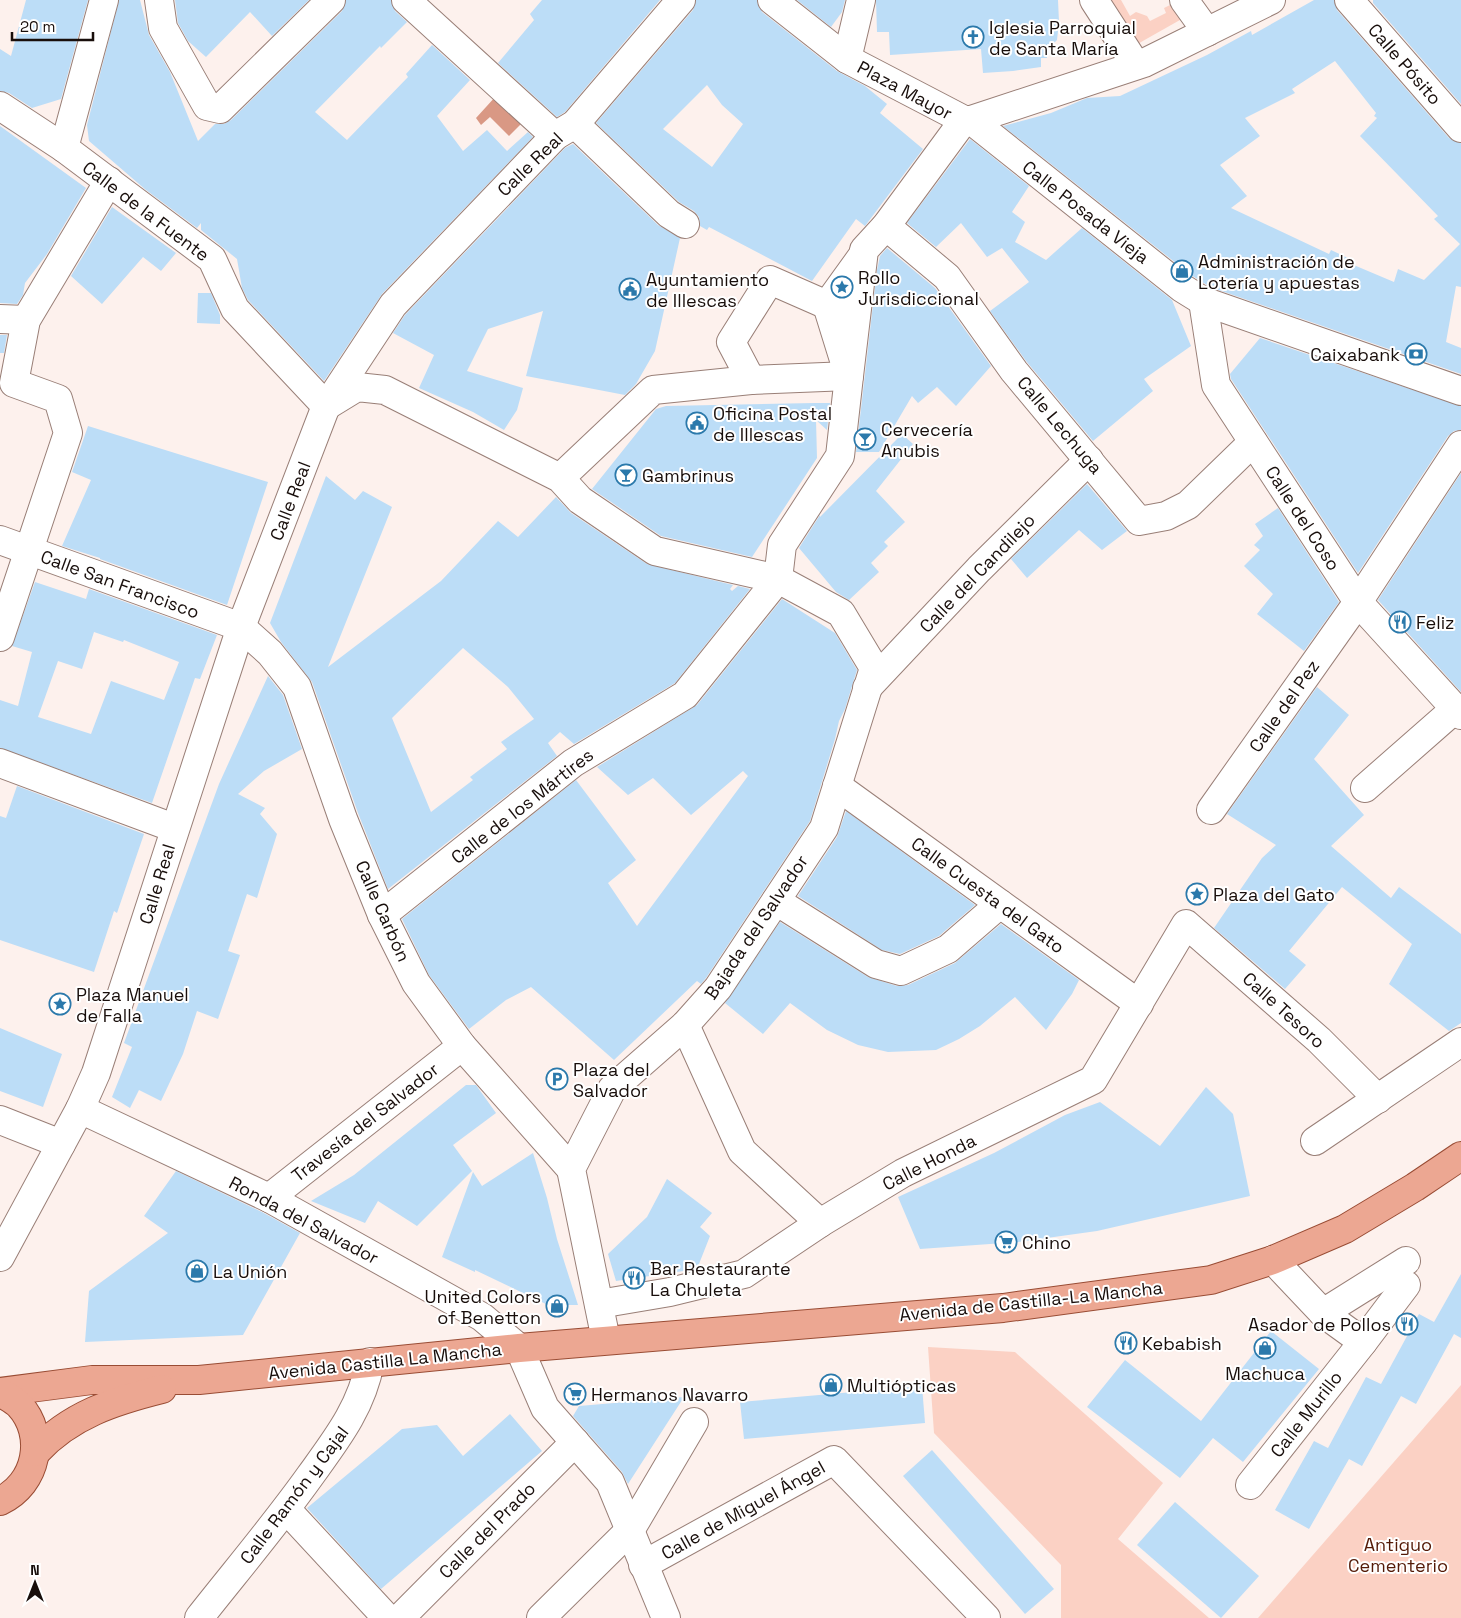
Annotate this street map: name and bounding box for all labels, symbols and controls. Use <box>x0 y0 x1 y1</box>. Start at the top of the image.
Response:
scale bar <box>12 10 94 42</box>
place label: Iglesia Parroquial de Santa María <box>989 16 1136 60</box>
text: 20 m <box>20 17 55 36</box>
street label: Calle Pósito <box>1363 18 1447 110</box>
church icon: Iglesia Parroquial de Santa María <box>961 25 985 49</box>
street label: Plaza Mayor <box>853 55 957 125</box>
street label: Calle Real <box>492 127 568 201</box>
street label: Calle Posada Vieja <box>1018 155 1154 269</box>
street label: Calle de la Fuente <box>78 156 214 266</box>
place label: Administración de Lotería y apuestas <box>1198 250 1360 294</box>
shop icon: Administración de Lotería y apuestas <box>1170 259 1194 283</box>
place label: Rollo Jurisdiccional <box>858 266 979 310</box>
place label: Ayuntamiento de Illescas <box>646 268 769 312</box>
place icon: Rollo Jurisdiccional <box>830 275 854 299</box>
public building icon: Ayuntamiento de Illescas <box>618 277 642 301</box>
bank icon: Caixabank <box>1404 342 1428 366</box>
place label: Caixabank <box>1310 343 1400 366</box>
street label: Calle Lechuga <box>1012 371 1108 479</box>
place label: Oficina Postal de Illescas <box>713 402 832 446</box>
public building icon: Oficina Postal de Illescas <box>685 411 709 435</box>
place label: Cervecería Anubis <box>881 418 973 462</box>
bar icon: Cervecería Anubis <box>853 427 877 451</box>
street label: Calle Real <box>264 458 316 544</box>
street label: Calle del Coso <box>1261 461 1345 575</box>
bar icon: Gambrinus <box>614 463 638 487</box>
place label: Gambrinus <box>642 464 734 487</box>
street label: Calle del Candilejo <box>914 509 1040 637</box>
street label: Calle San Francisco <box>38 545 202 623</box>
restaurant icon: Feliz <box>1388 610 1412 634</box>
place label: Feliz <box>1416 611 1454 634</box>
street label: Calle del Pez <box>1244 655 1324 757</box>
street label: Calle de los Mártires <box>446 743 598 869</box>
street label: Calle Cuesta del Gato <box>907 832 1069 958</box>
street label: Calle Real <box>134 841 180 927</box>
street label: Bajada del Salvador <box>699 850 813 1004</box>
street label: Calle Carbón <box>350 857 416 965</box>
place icon: Plaza del Gato <box>1185 882 1209 906</box>
place label: Plaza del Gato <box>1213 883 1335 906</box>
street label: Calle Tesoro <box>1238 967 1330 1053</box>
place label: Plaza Manuel de Falla <box>76 983 189 1027</box>
place icon: Plaza Manuel de Falla <box>48 992 72 1016</box>
street label: Travesía del Salvador <box>287 1057 443 1187</box>
place label: Plaza del Salvador <box>573 1058 650 1102</box>
parking icon: Plaza del Salvador <box>545 1067 569 1091</box>
street label: Calle Honda <box>878 1129 980 1195</box>
street label: Ronda del Salvador <box>225 1171 383 1269</box>
supermarket icon: Chino <box>994 1230 1018 1254</box>
place label: Chino <box>1022 1231 1071 1254</box>
place label: Bar Restaurante La Chuleta <box>650 1257 791 1301</box>
shop icon: La Unión <box>185 1259 209 1283</box>
place label: La Unión <box>213 1260 287 1283</box>
restaurant icon: Bar Restaurante La Chuleta <box>622 1266 646 1290</box>
street label: Avenida de Castilla-La Mancha <box>898 1276 1164 1326</box>
place label: United Colors of Benetton <box>424 1285 541 1329</box>
shop icon: United Colors of Benetton <box>545 1294 569 1318</box>
restaurant icon: Asador de Pollos <box>1395 1312 1419 1336</box>
place label: Asador de Pollos <box>1248 1313 1391 1336</box>
restaurant icon: Kebabish <box>1114 1331 1138 1355</box>
place label: Kebabish <box>1142 1332 1222 1355</box>
shop icon: Machuca <box>1253 1336 1277 1360</box>
street label: Avenida Castilla La Mancha <box>267 1337 503 1385</box>
place label: Machuca <box>1225 1362 1305 1385</box>
street label: Calle Murillo <box>1265 1366 1347 1462</box>
shop icon: Multiópticas <box>819 1373 843 1397</box>
place label: Multiópticas <box>847 1374 956 1397</box>
supermarket icon: Hermanos Navarro <box>563 1382 587 1406</box>
place label: Hermanos Navarro <box>591 1383 748 1406</box>
street label: Calle Ramón y Cajal <box>235 1421 353 1569</box>
street label: Calle de Miguel Ángel <box>657 1455 829 1565</box>
street label: Calle del Prado <box>434 1477 540 1583</box>
park label: Antiguo Cementerio <box>1348 1533 1448 1577</box>
north arrow <box>10 1558 60 1608</box>
text: N <box>30 1561 40 1579</box>

